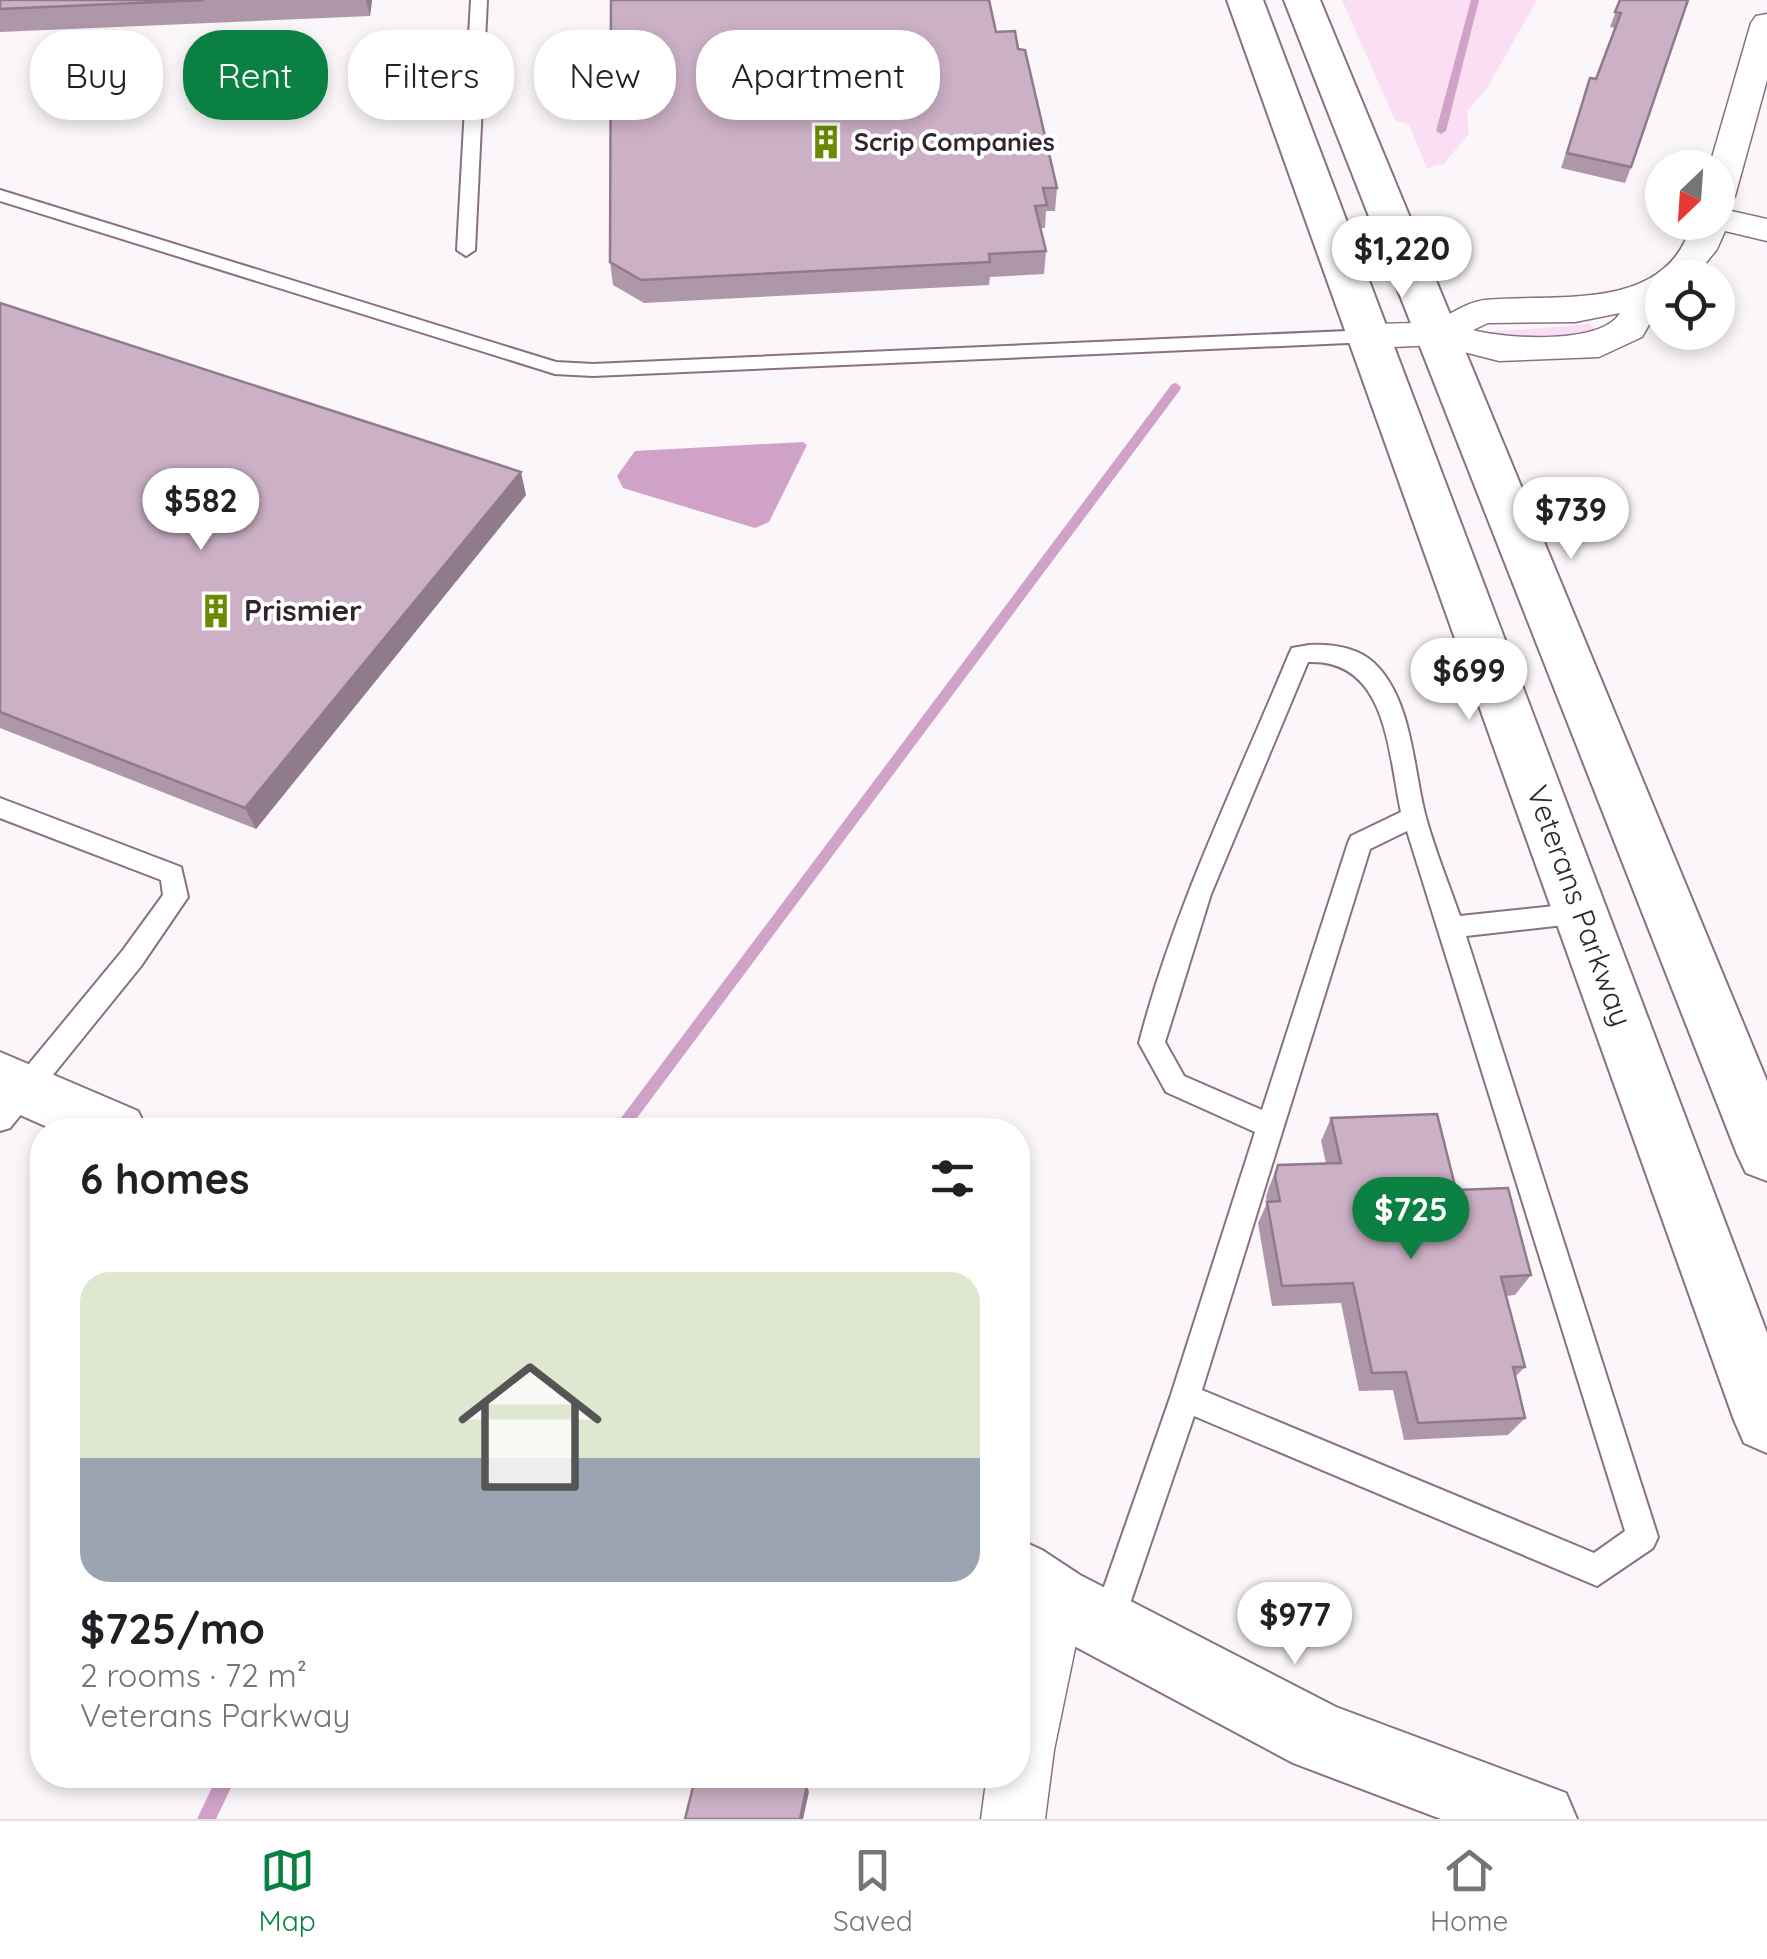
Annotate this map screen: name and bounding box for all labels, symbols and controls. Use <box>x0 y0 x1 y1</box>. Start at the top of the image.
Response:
chip: Buy <box>30 30 163 120</box>
chip: Rent <box>183 30 328 120</box>
chip: Filters <box>348 30 514 120</box>
chip: New <box>534 30 676 120</box>
chip: Apartment <box>696 30 940 120</box>
building icon: Scrip Companies <box>807 123 845 161</box>
place label: Scrip Companies <box>854 126 1055 157</box>
north arrow <box>1645 150 1735 240</box>
map controls <box>1645 150 1735 350</box>
pin: $1,220 <box>1321 216 1483 301</box>
text: $1,220 <box>1354 228 1450 268</box>
button: locate <box>1645 260 1735 350</box>
pin: $582 <box>142 468 260 553</box>
pin: $739 <box>1512 477 1630 562</box>
text: $582 <box>164 480 238 520</box>
text: $739 <box>1535 489 1607 529</box>
place label: Prismier <box>244 591 362 629</box>
building icon: Prismier <box>197 592 235 630</box>
pin: $699 <box>1410 638 1528 723</box>
text: $699 <box>1432 650 1506 690</box>
street label: Veterans Parkway <box>1519 780 1641 1031</box>
icon: filters <box>925 1151 980 1206</box>
text: 6 homes <box>80 1152 250 1205</box>
pin: $725 <box>1352 1177 1470 1262</box>
text: $725 <box>1374 1189 1448 1229</box>
icon: home <box>440 1337 620 1517</box>
pin: $977 <box>1236 1582 1354 1667</box>
text: $977 <box>1259 1594 1331 1634</box>
text: $725/mo <box>80 1602 265 1655</box>
text: 2 rooms · 72 m² <box>80 1655 307 1695</box>
text: Veterans Parkway <box>80 1695 350 1735</box>
tab: Map <box>259 1843 316 1938</box>
tab: Saved <box>833 1843 913 1938</box>
tab: Home <box>1430 1843 1508 1938</box>

